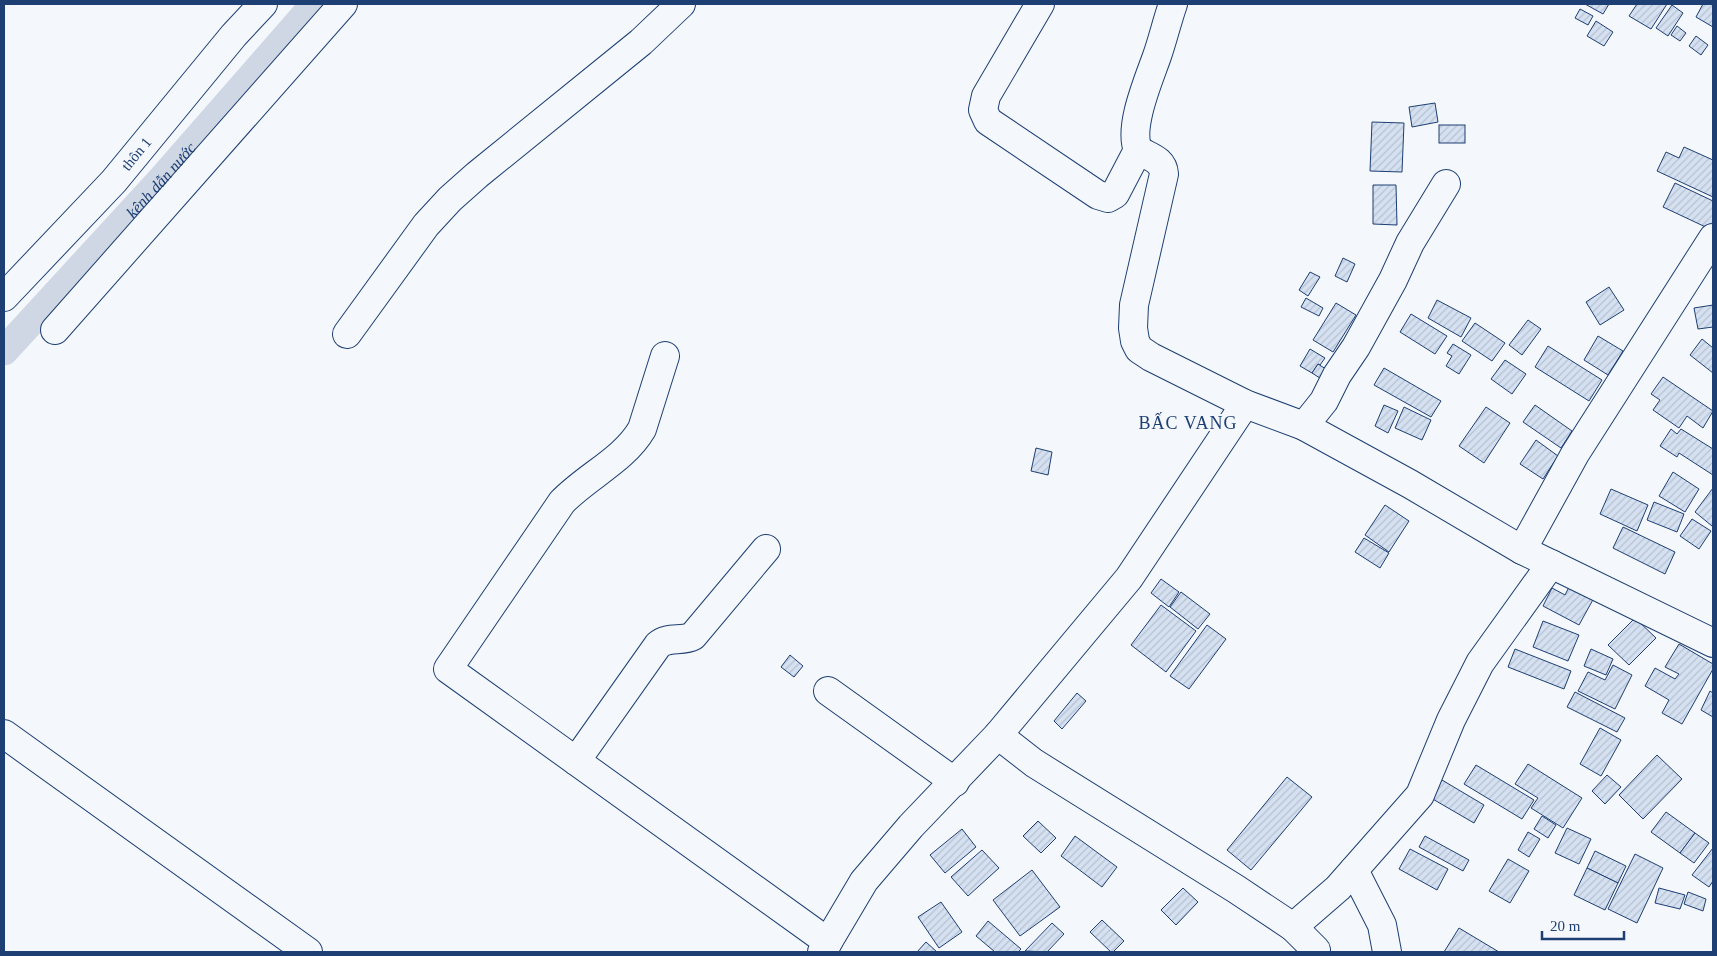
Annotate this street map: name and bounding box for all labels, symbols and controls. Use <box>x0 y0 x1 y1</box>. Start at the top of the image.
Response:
street label: thôn 1 <box>118 134 155 174</box>
water label: kênh dẫn nước <box>123 139 199 221</box>
district label: BẤC VANG <box>1139 412 1237 433</box>
scale bar <box>1542 908 1624 940</box>
text: 20 m <box>1550 918 1581 934</box>

